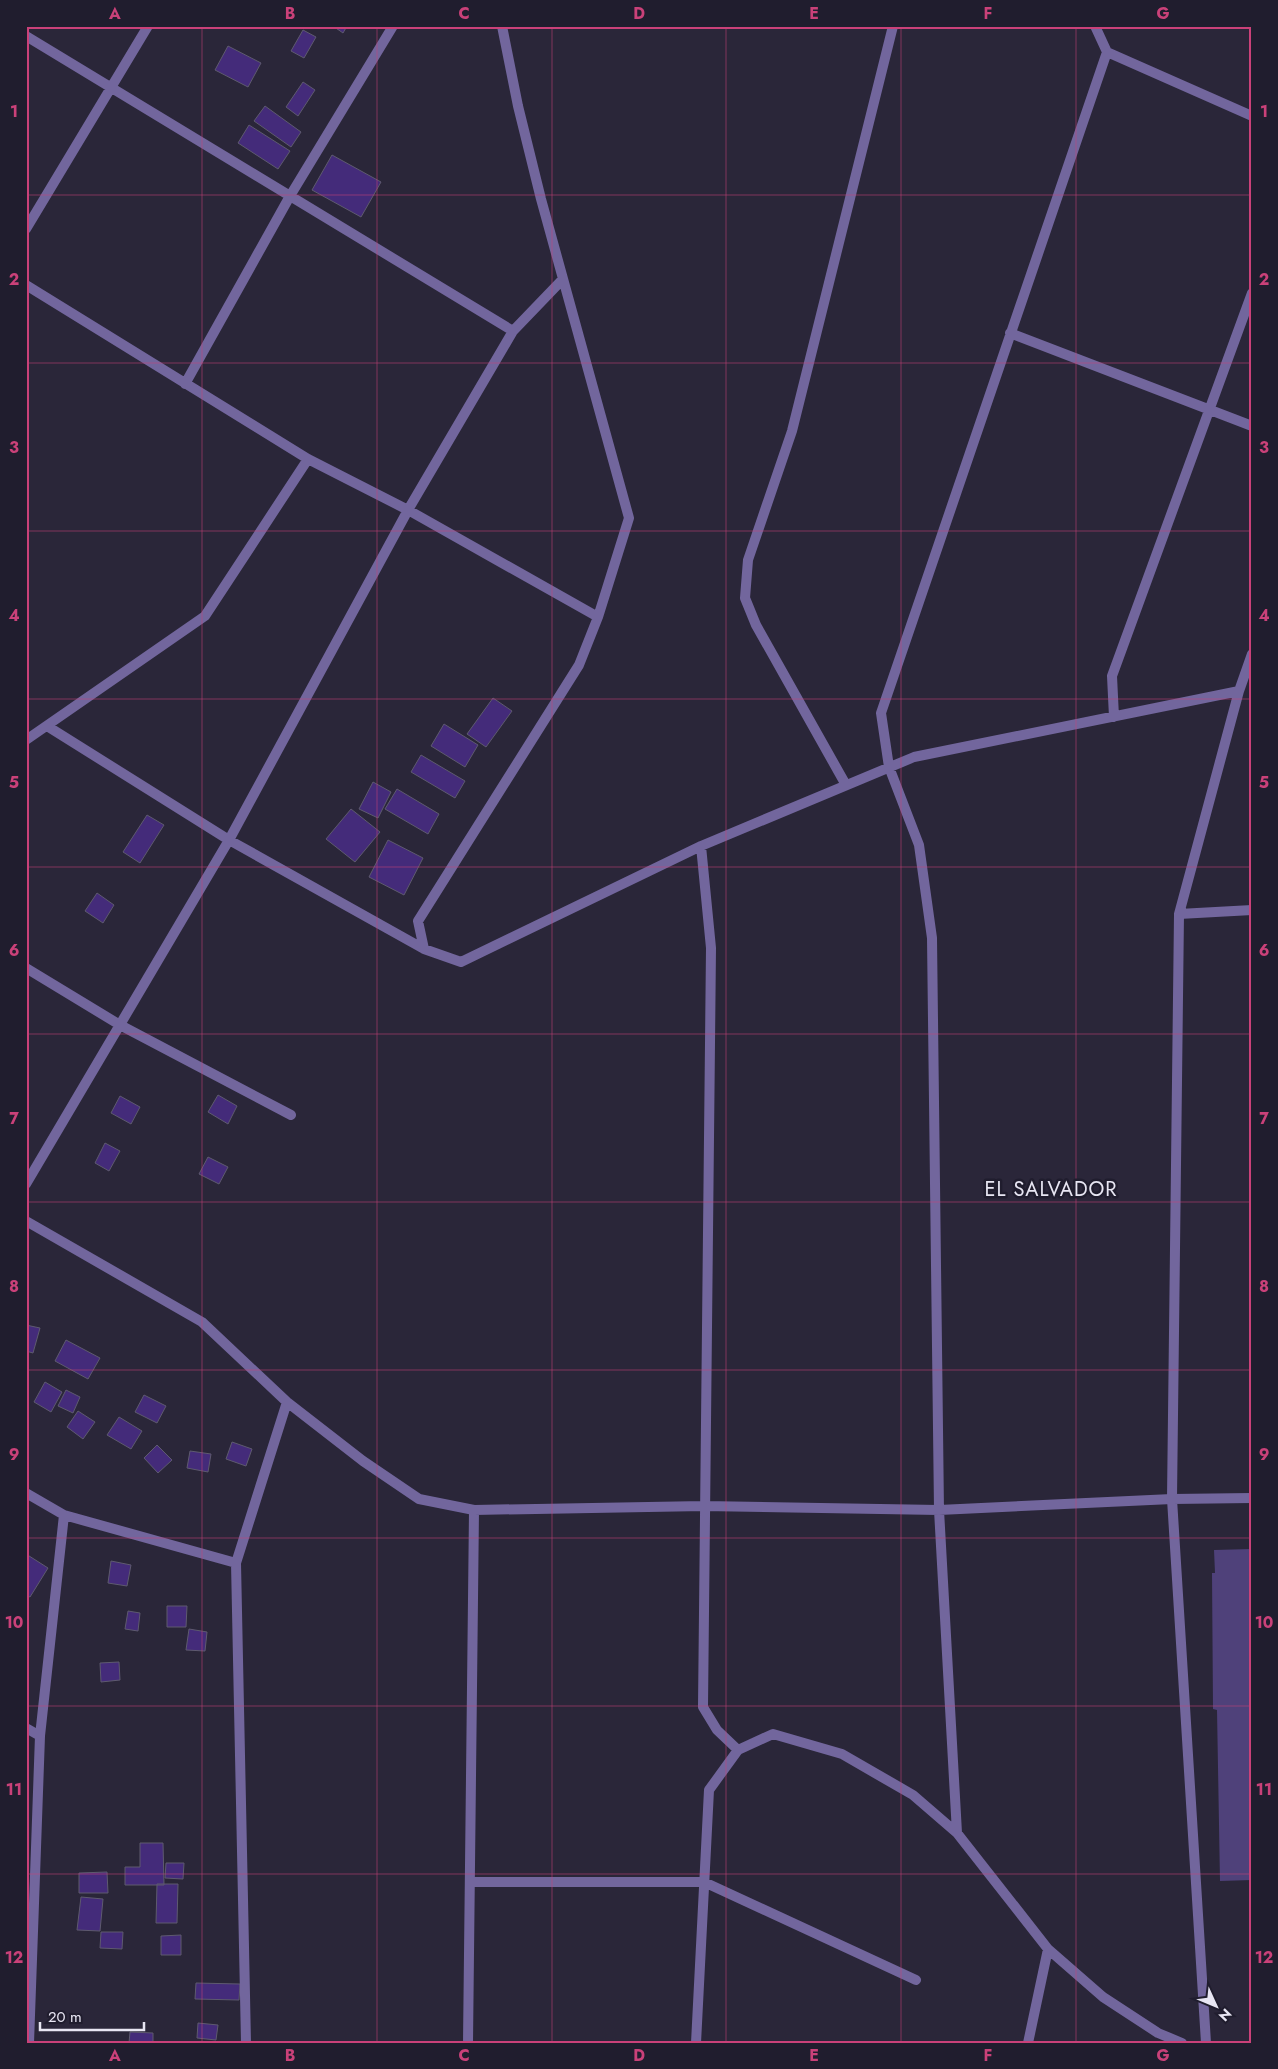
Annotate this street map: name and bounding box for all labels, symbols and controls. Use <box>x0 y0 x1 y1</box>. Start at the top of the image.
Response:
text: A <box>108 2 121 25</box>
text: B <box>285 2 295 25</box>
text: C <box>458 2 470 25</box>
text: D <box>633 2 645 25</box>
text: E <box>809 2 819 25</box>
text: F <box>984 2 992 25</box>
text: G <box>1156 2 1170 25</box>
text: 1 <box>10 100 18 123</box>
text: 1 <box>1260 100 1268 123</box>
text: 2 <box>9 268 19 291</box>
text: 2 <box>1259 268 1269 291</box>
text: 3 <box>9 436 19 459</box>
text: 3 <box>1259 436 1269 459</box>
text: 4 <box>8 604 20 627</box>
text: 4 <box>1258 604 1270 627</box>
text: 5 <box>9 771 19 794</box>
text: 5 <box>1259 771 1269 794</box>
text: 6 <box>9 939 19 962</box>
text: 6 <box>1259 939 1269 962</box>
text: 7 <box>9 1107 19 1130</box>
text: 7 <box>1259 1107 1269 1130</box>
district label: EL SALVADOR <box>984 1175 1118 1204</box>
text: 8 <box>9 1275 19 1298</box>
text: 8 <box>1259 1275 1269 1298</box>
text: 9 <box>9 1443 19 1466</box>
text: 9 <box>1259 1443 1269 1466</box>
text: 10 <box>5 1611 23 1634</box>
text: 10 <box>1255 1611 1273 1634</box>
text: 11 <box>6 1778 22 1801</box>
text: 11 <box>1256 1778 1272 1801</box>
text: 12 <box>5 1946 23 1969</box>
text: 12 <box>1255 1946 1273 1969</box>
north arrow <box>1190 1982 1240 2032</box>
scale bar <box>40 1999 144 2031</box>
text: N <box>1214 2004 1236 2026</box>
text: 20 m <box>48 2006 82 2028</box>
text: A <box>108 2044 121 2067</box>
text: B <box>285 2044 295 2067</box>
text: C <box>458 2044 470 2067</box>
text: D <box>633 2044 645 2067</box>
text: E <box>809 2044 819 2067</box>
text: F <box>984 2044 992 2067</box>
text: G <box>1156 2044 1170 2067</box>

